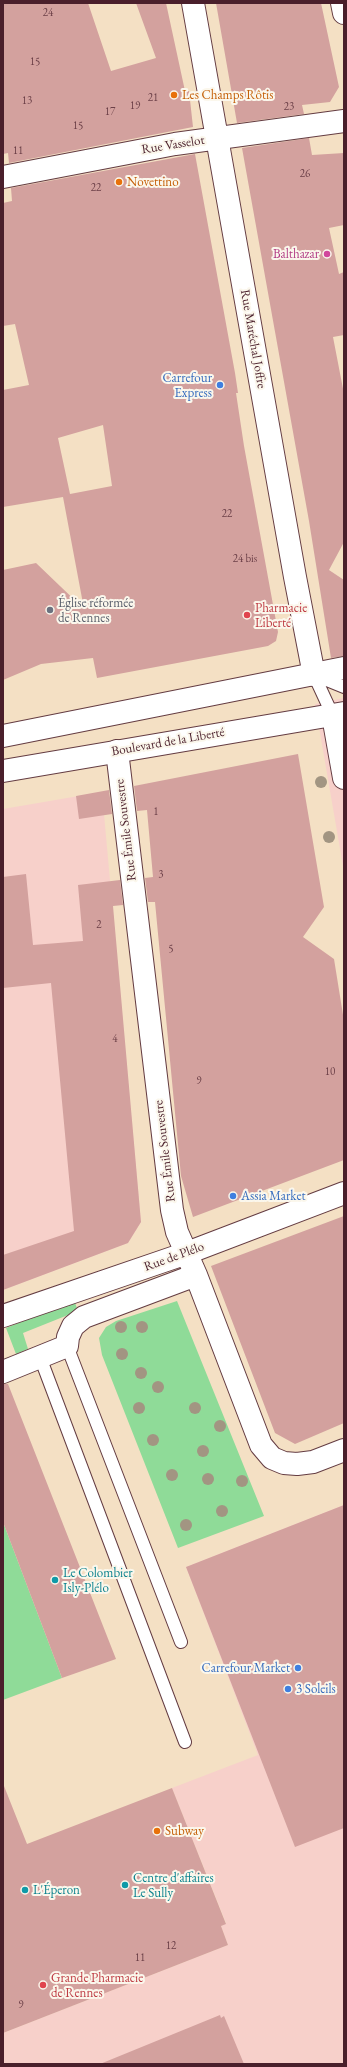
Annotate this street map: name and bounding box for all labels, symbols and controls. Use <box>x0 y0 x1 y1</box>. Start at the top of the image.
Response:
house number: 24 <box>43 6 53 20</box>
house number: 15 <box>30 55 40 69</box>
place label: Les Champs Rôtis <box>182 87 273 103</box>
marker: Les Champs Rôtis <box>169 90 179 100</box>
house number: 21 <box>148 91 158 105</box>
house number: 13 <box>22 94 32 108</box>
house number: 19 <box>130 99 140 113</box>
house number: 23 <box>284 100 294 114</box>
house number: 17 <box>105 105 115 119</box>
house number: 15 <box>73 119 83 133</box>
street label: Rue Vasselot <box>140 132 206 158</box>
house number: 11 <box>13 144 23 158</box>
house number: 26 <box>300 167 310 181</box>
place label: Novettino <box>127 174 179 190</box>
marker: Novettino <box>114 177 124 187</box>
house number: 22 <box>91 181 101 195</box>
place label: Balthazar <box>273 246 319 262</box>
marker: Balthazar <box>322 249 332 259</box>
street label: Rue Maréchal Joffre <box>237 288 269 390</box>
place label: Carrefour Express <box>162 370 212 401</box>
marker: Carrefour Express <box>215 380 225 390</box>
house number: 22 <box>222 507 232 521</box>
house number: 24 bis <box>233 552 257 566</box>
place label: Église réformée de Rennes <box>58 595 133 626</box>
place label: Pharmacie Liberté <box>255 600 307 631</box>
marker: Église réformée de Rennes <box>45 605 55 615</box>
marker: Pharmacie Liberté <box>242 610 252 620</box>
street label: Boulevard de la Liberté <box>110 724 226 760</box>
street label: Rue Émile Souvestre <box>112 778 140 882</box>
house number: 1 <box>153 805 159 819</box>
house number: 3 <box>158 868 164 882</box>
house number: 2 <box>96 918 102 932</box>
house number: 5 <box>168 942 174 956</box>
house number: 4 <box>112 1032 118 1046</box>
house number: 10 <box>325 1065 335 1079</box>
house number: 9 <box>196 1074 202 1088</box>
street label: Rue Émile Souvestre <box>151 1099 179 1203</box>
place label: Assia Market <box>241 1188 306 1204</box>
marker: Assia Market <box>228 1191 238 1201</box>
street label: Rue de Plélo <box>142 1239 206 1275</box>
place label: Le Colombier Isly-Plélo <box>63 1565 133 1596</box>
marker: Le Colombier Isly-Plélo <box>50 1575 60 1585</box>
place label: Carrefour Market <box>202 1660 290 1676</box>
marker: Carrefour Market <box>293 1663 303 1673</box>
place label: 3 Soleils <box>296 1681 336 1697</box>
marker: 3 Soleils <box>283 1684 293 1694</box>
place label: Subway <box>165 1823 204 1839</box>
marker: Subway <box>152 1826 162 1836</box>
place label: Centre d'affaires Le Sully <box>133 1870 214 1901</box>
marker: Centre d'affaires Le Sully <box>120 1880 130 1890</box>
place label: L'Éperon <box>33 1882 80 1898</box>
marker: L'Éperon <box>20 1885 30 1895</box>
house number: 12 <box>166 1939 176 1953</box>
house number: 11 <box>135 1951 145 1965</box>
place label: Grande Pharmacie de Rennes <box>51 1970 143 2001</box>
marker: Grande Pharmacie de Rennes <box>38 1980 48 1990</box>
house number: 9 <box>18 1998 24 2012</box>

